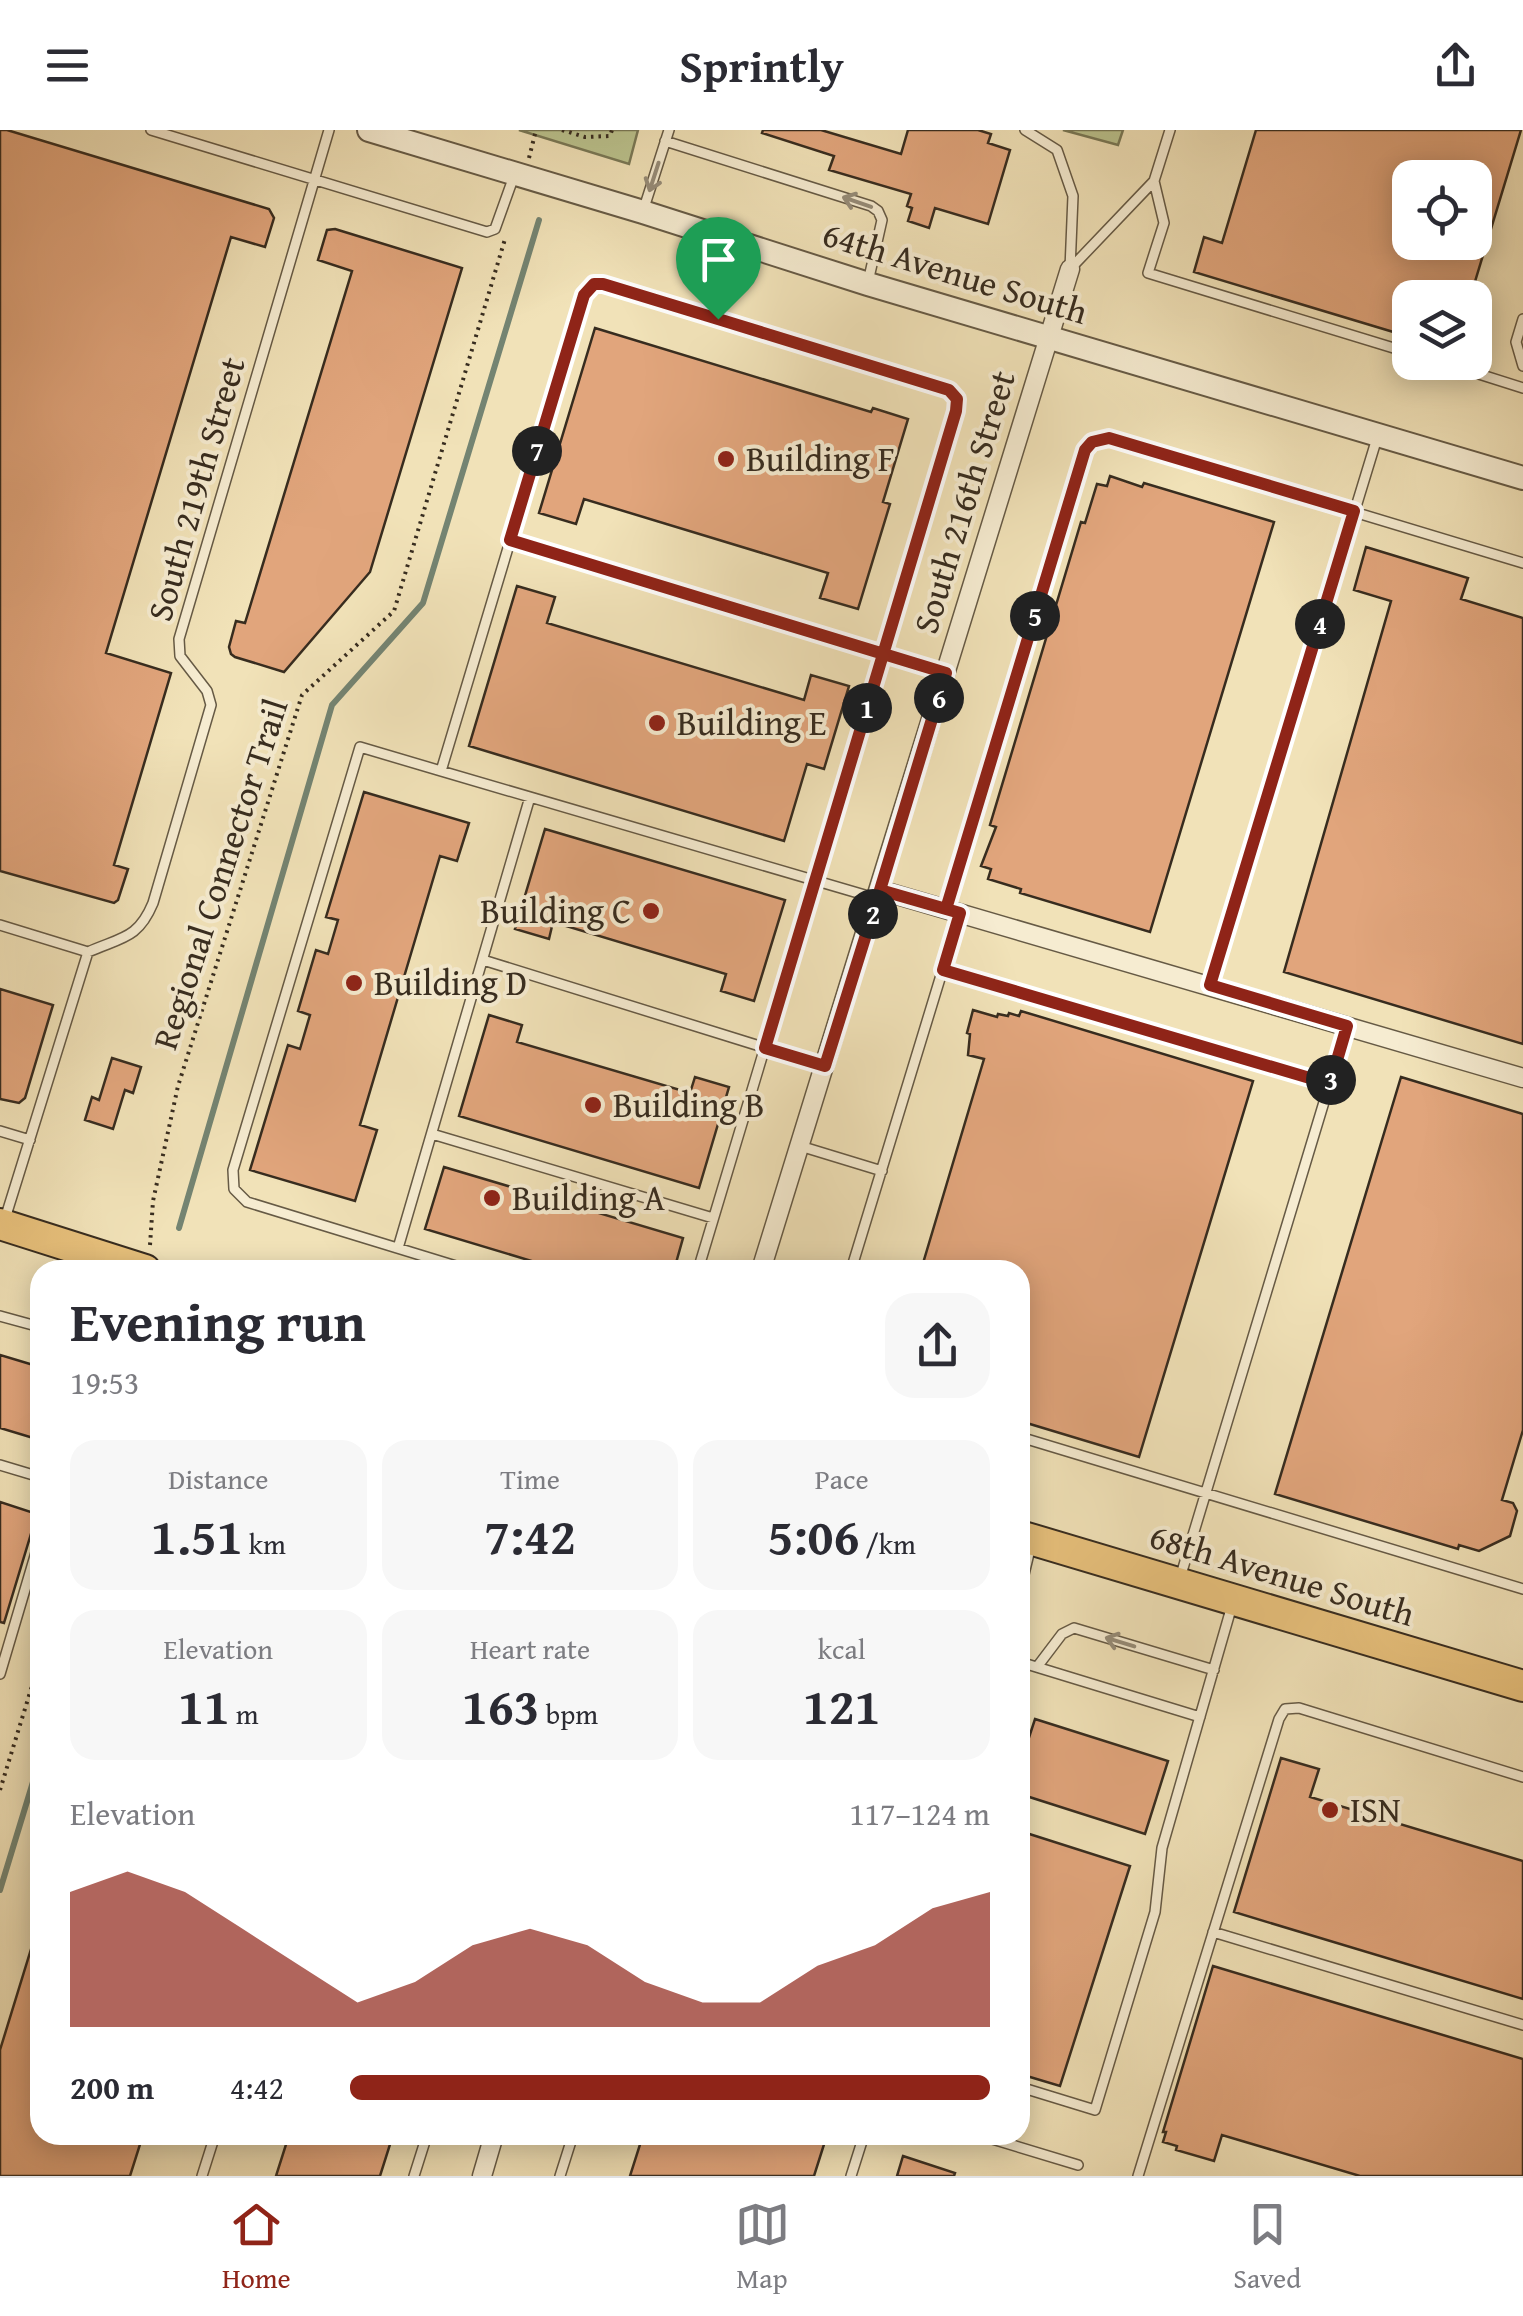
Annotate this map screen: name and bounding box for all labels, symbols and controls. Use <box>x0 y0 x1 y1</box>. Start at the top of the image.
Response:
text: Sprintly <box>679 33 844 98</box>
icon: menu <box>40 38 95 93</box>
icon: share <box>1428 38 1483 93</box>
one-way arrow <box>644 160 662 192</box>
map controls <box>1392 160 1492 380</box>
button: locate <box>1392 160 1492 260</box>
one-way arrow <box>842 192 874 210</box>
street label: 64th Avenue South <box>816 208 1094 337</box>
pin <box>676 217 761 320</box>
icon: arrive <box>691 232 746 287</box>
button: layers <box>1392 280 1492 380</box>
street label: South 219th Street <box>133 351 258 627</box>
street label: South 216th Street <box>899 364 1028 640</box>
pin: 7 <box>512 426 562 476</box>
text: 7 <box>530 430 544 471</box>
place label: Building F <box>746 433 895 484</box>
marker: Building F <box>715 448 737 470</box>
pin: 5 <box>1010 591 1060 641</box>
text: 5 <box>1028 595 1042 636</box>
pin: 4 <box>1295 599 1345 649</box>
text: 4 <box>1313 603 1327 644</box>
pin: 6 <box>914 673 964 723</box>
text: 6 <box>932 677 946 718</box>
pin: 1 <box>842 683 892 733</box>
text: 1 <box>860 687 874 728</box>
street label: Regional Connector Trail <box>139 692 300 1056</box>
place label: Building E <box>677 697 826 748</box>
marker: Building E <box>646 712 668 734</box>
place label: Building C <box>480 885 631 936</box>
pin: 2 <box>848 889 898 939</box>
text: 2 <box>866 893 880 934</box>
marker: Building C <box>640 900 662 922</box>
place label: Building D <box>374 957 527 1008</box>
marker: Building D <box>343 972 365 994</box>
pin: 3 <box>1306 1055 1356 1105</box>
text: 3 <box>1324 1059 1338 1100</box>
place label: Building B <box>613 1079 765 1130</box>
marker: Building B <box>582 1094 604 1116</box>
place label: Building A <box>512 1172 665 1223</box>
marker: Building A <box>481 1187 503 1209</box>
text: Evening run <box>70 1281 366 1361</box>
button: share <box>885 1293 990 1398</box>
text: 19:53 <box>70 1359 139 1406</box>
text: Distance <box>168 1458 269 1499</box>
text: Time <box>500 1458 560 1499</box>
text: Pace <box>815 1458 869 1499</box>
text: 1.51 <box>151 1499 243 1572</box>
text: 7:42 <box>484 1499 576 1572</box>
text: 5:06 <box>767 1499 859 1572</box>
street label: 68th Avenue South <box>1143 1510 1421 1639</box>
text: km <box>243 1523 286 1564</box>
text: /km <box>859 1523 916 1564</box>
text: Elevation <box>164 1628 273 1669</box>
text: Heart rate <box>470 1628 590 1669</box>
text: kcal <box>818 1628 866 1669</box>
one-way arrow <box>1105 1631 1136 1649</box>
text: 11 <box>178 1669 230 1742</box>
text: 163 <box>462 1669 540 1742</box>
text: 121 <box>803 1669 881 1742</box>
text: m <box>230 1693 259 1734</box>
text: bpm <box>540 1693 598 1734</box>
place label: ISN <box>1350 1784 1401 1835</box>
text: Elevation <box>70 1790 195 1837</box>
text: 117–124 m <box>849 1790 990 1837</box>
marker: ISN <box>1319 1799 1341 1821</box>
text: 200 m <box>70 2064 154 2111</box>
text: 4:42 <box>230 2064 284 2111</box>
tab: Home <box>222 2197 291 2298</box>
tab: Map <box>735 2197 790 2298</box>
tab: Saved <box>1233 2197 1301 2298</box>

